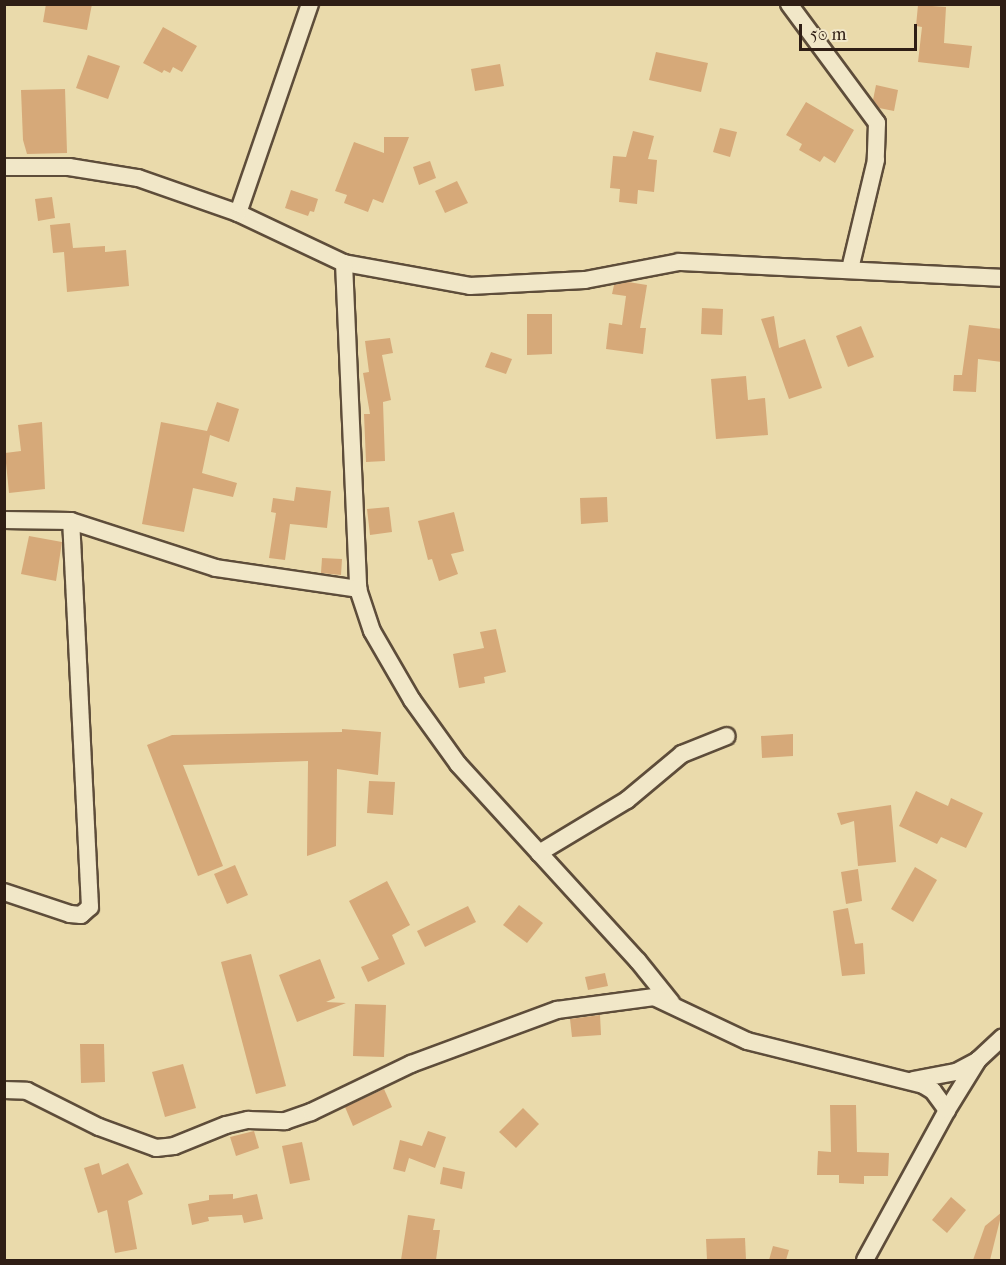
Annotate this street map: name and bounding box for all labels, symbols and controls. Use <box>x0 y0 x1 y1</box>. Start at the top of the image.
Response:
scale bar <box>802 12 920 50</box>
text: 50 m <box>810 24 846 45</box>

